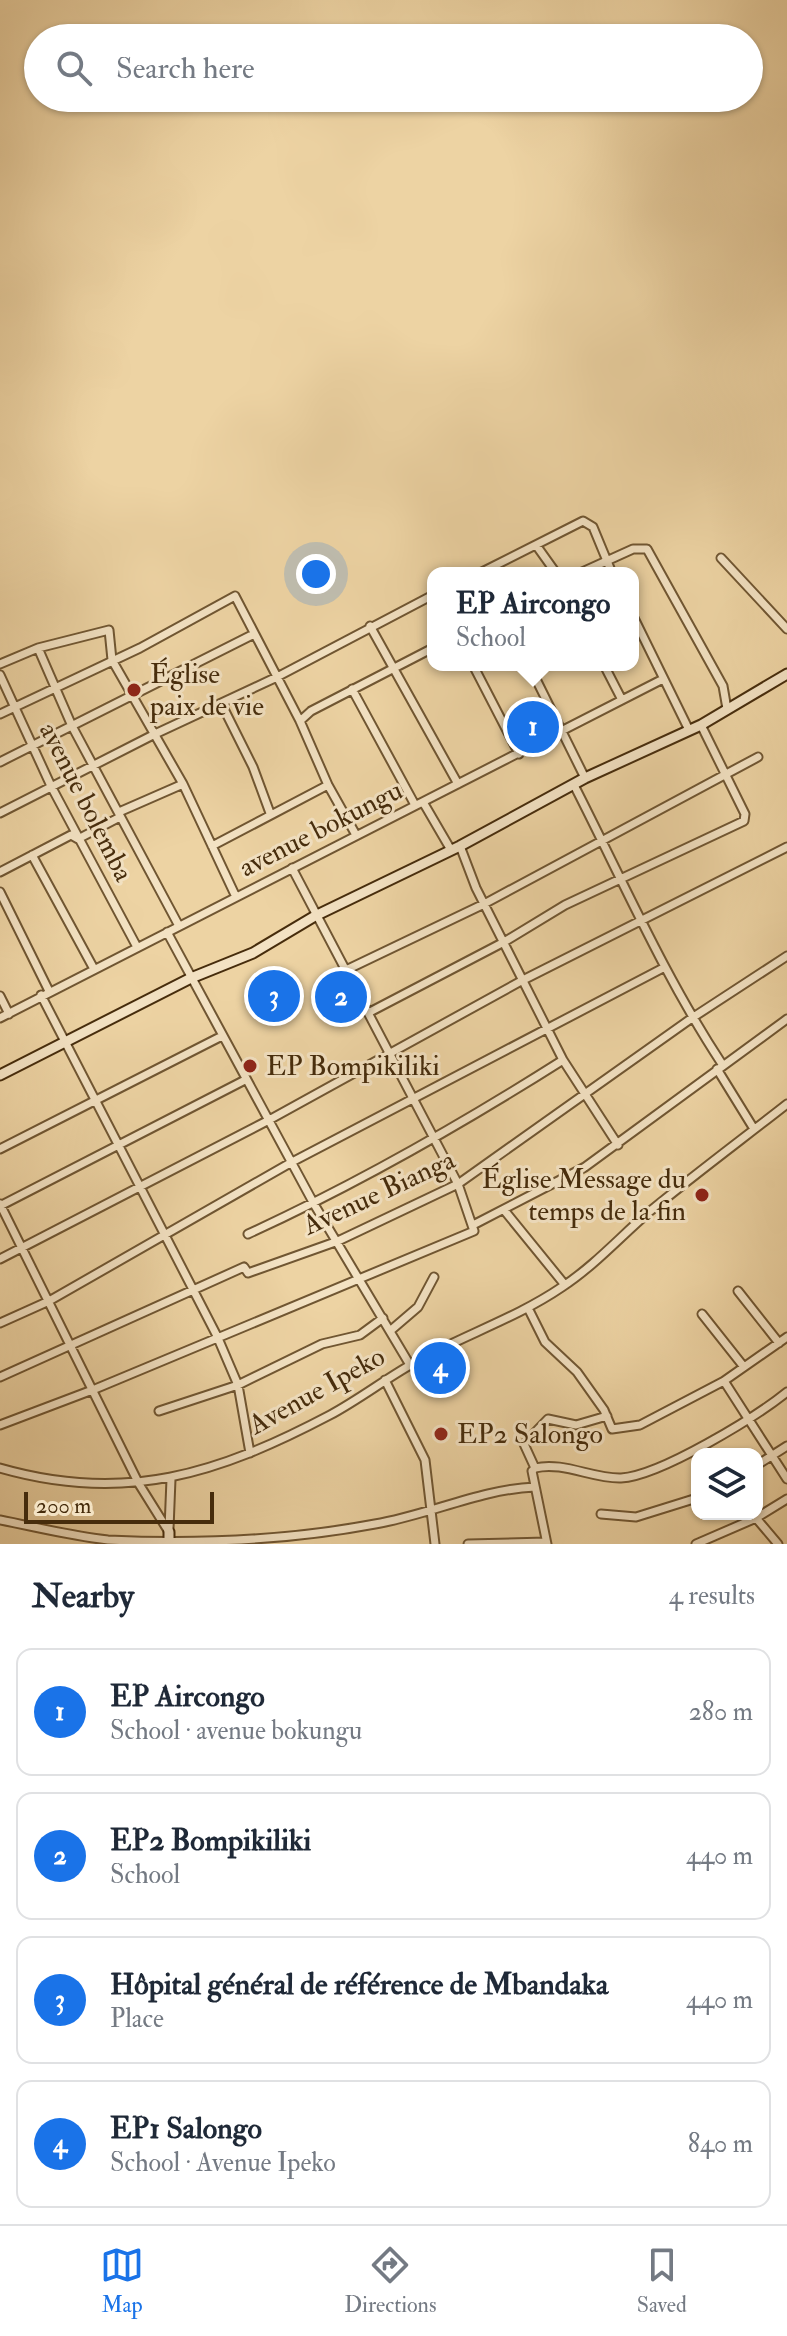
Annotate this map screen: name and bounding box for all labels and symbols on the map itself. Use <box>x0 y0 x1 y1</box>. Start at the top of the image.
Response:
your location <box>296 554 336 594</box>
place label: Église paix de vie <box>149 657 264 724</box>
marker: Église paix de vie <box>125 681 143 699</box>
pin: 1 <box>507 697 559 757</box>
street label: avenue bolemba <box>31 717 141 888</box>
street label: avenue bokungu <box>233 773 409 885</box>
pin: 3 <box>248 966 300 1026</box>
pin: 2 <box>315 967 367 1027</box>
place label: EP Bompikiliki <box>266 1049 440 1084</box>
marker: EP Bompikiliki <box>241 1057 259 1075</box>
street label: Avenue Bianga <box>296 1142 461 1244</box>
place label: Église Message du temps de la fin <box>482 1162 686 1229</box>
marker: Église Message du temps de la fin <box>693 1186 711 1204</box>
pin: 4 <box>414 1338 466 1398</box>
street label: Avenue Ipeko <box>242 1339 391 1443</box>
place label: EP2 Salongo <box>457 1417 603 1452</box>
marker: EP2 Salongo <box>432 1425 450 1443</box>
scale bar <box>24 1488 214 1524</box>

